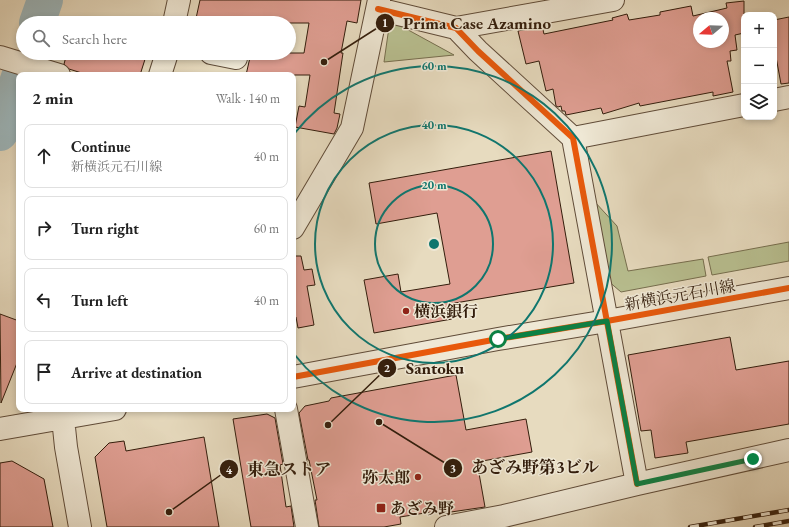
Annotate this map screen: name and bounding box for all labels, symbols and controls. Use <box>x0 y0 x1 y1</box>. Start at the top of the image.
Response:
callout: Prima Case Azamino <box>375 8 559 37</box>
text: Prima Case Azamino <box>403 12 551 34</box>
north arrow <box>693 12 729 48</box>
map controls <box>741 12 777 120</box>
button: + <box>741 12 777 48</box>
text: 1 <box>382 15 388 31</box>
search box <box>16 16 296 60</box>
icon: search <box>30 27 52 49</box>
text: Search here <box>62 29 127 48</box>
button: − <box>741 48 777 84</box>
text: 60 m <box>421 58 447 74</box>
button: layers <box>741 84 777 120</box>
text: 2 min <box>32 87 73 109</box>
text: Walk · 140 m <box>216 90 280 107</box>
text: 40 m <box>421 117 447 133</box>
text: Continue <box>71 137 131 156</box>
icon: ahead <box>33 145 55 167</box>
text: 40 m <box>254 148 279 165</box>
text: 新横浜元石川線 <box>71 158 162 175</box>
text: 20 m <box>421 177 447 193</box>
icon: right <box>33 217 55 239</box>
text: Turn right <box>71 219 139 238</box>
text: 60 m <box>254 220 279 237</box>
centre of rings <box>427 237 441 251</box>
street label: 新横浜元石川線 <box>623 275 737 315</box>
icon: left <box>33 289 55 311</box>
text: Turn left <box>71 291 128 310</box>
text: 40 m <box>254 292 279 309</box>
place label: 横浜銀行 <box>414 301 478 322</box>
marker: 横浜銀行 <box>401 306 411 316</box>
route start <box>489 330 507 348</box>
callout: Santoku <box>377 353 472 382</box>
text: Santoku <box>406 357 465 379</box>
text: 2 <box>384 360 391 376</box>
icon: arrive <box>33 361 55 383</box>
text: Arrive at destination <box>71 363 202 382</box>
route end <box>744 450 762 468</box>
callout: あざみ野第3ビル <box>443 453 607 482</box>
callout: 東急ストア <box>219 455 340 484</box>
text: あざみ野第3ビル <box>471 456 599 478</box>
text: 東急ストア <box>247 458 331 480</box>
text: 3 <box>450 460 456 476</box>
text: 4 <box>226 462 233 478</box>
place label: 弥太郎 <box>362 467 410 488</box>
marker: 弥太郎 <box>413 472 423 482</box>
place label: あざみ野 <box>390 498 454 519</box>
marker: あざみ野 <box>375 502 387 514</box>

